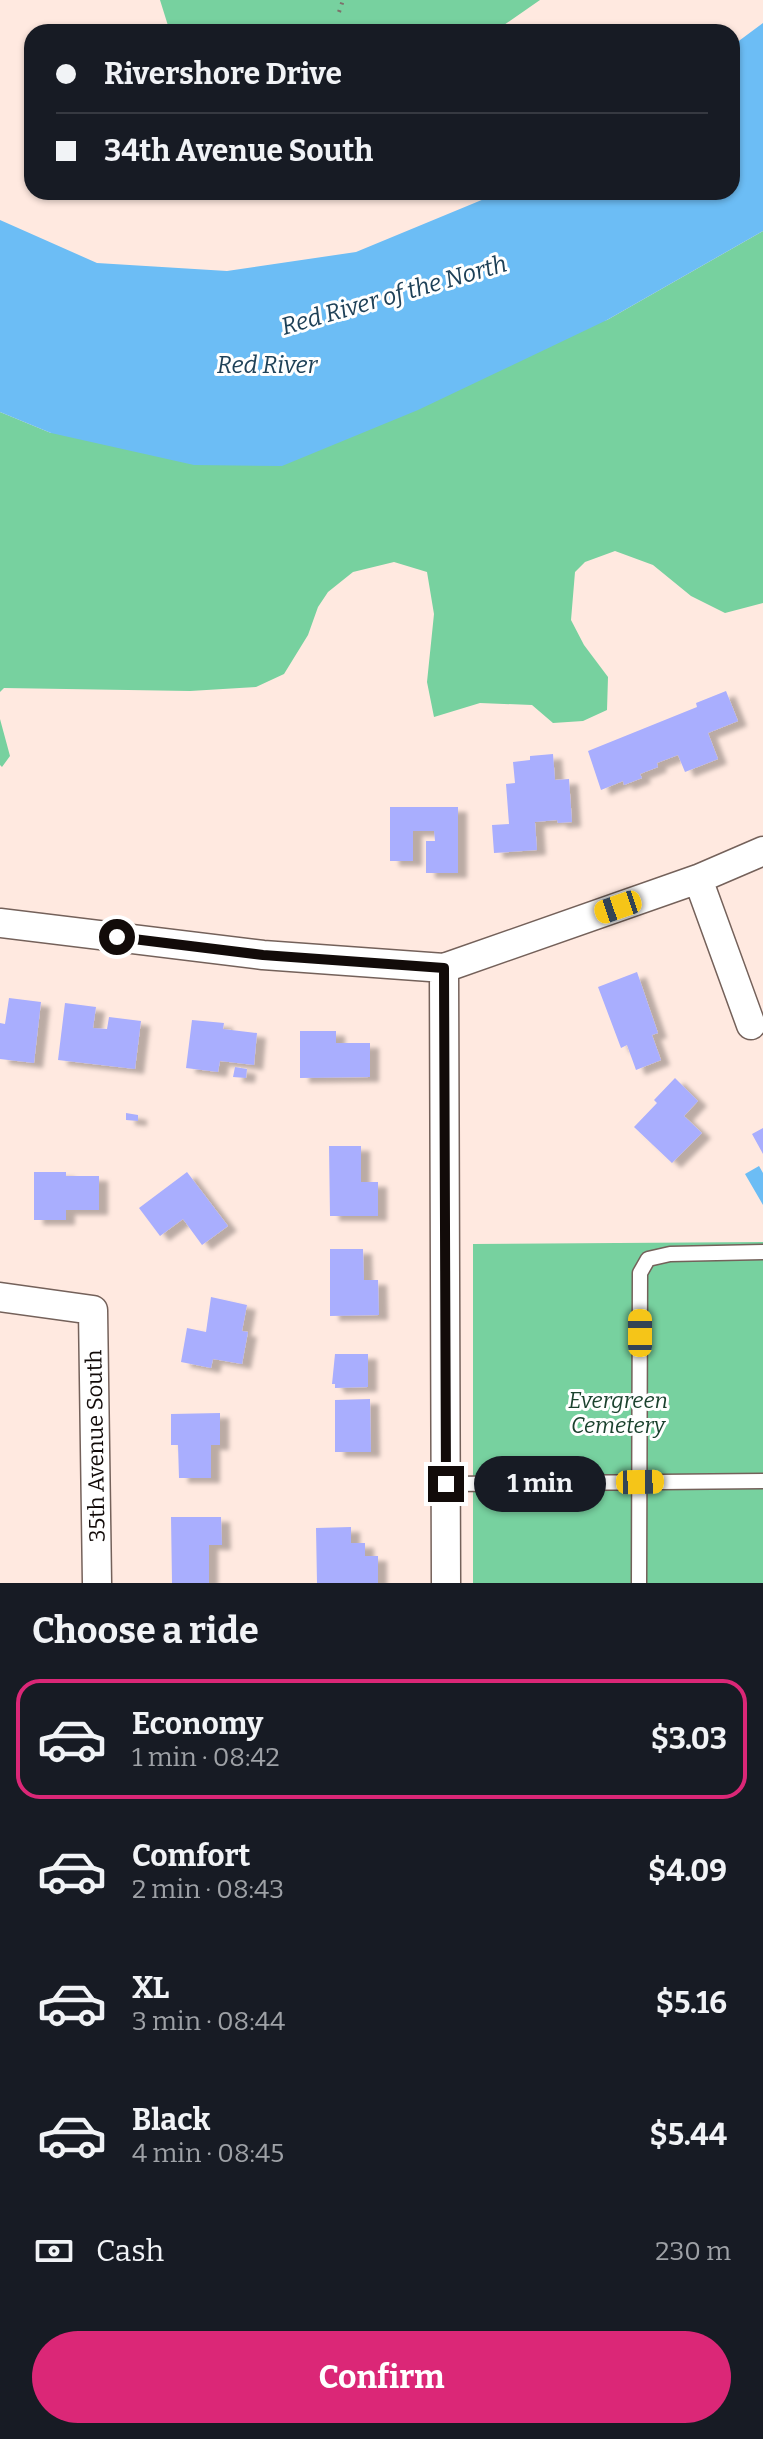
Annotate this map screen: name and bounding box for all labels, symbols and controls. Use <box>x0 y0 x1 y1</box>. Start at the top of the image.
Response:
text: Rivershore Drive <box>104 56 342 92</box>
text: 34th Avenue South <box>104 133 373 169</box>
water label: Red River of the North <box>278 249 510 341</box>
water label: Red River <box>217 351 319 379</box>
car <box>591 888 645 926</box>
route start <box>99 919 135 955</box>
car <box>628 1309 652 1357</box>
street label: 35th Avenue South <box>80 1349 111 1542</box>
park label: Evergreen Cemetery <box>568 1387 668 1439</box>
callout: 1 min <box>474 1456 606 1512</box>
route end <box>428 1466 464 1502</box>
text: 1 min <box>507 1468 573 1499</box>
car <box>616 1470 664 1494</box>
text: Choose a ride <box>32 1609 259 1653</box>
icon: car <box>36 1703 108 1775</box>
text: Economy <box>132 1706 263 1742</box>
text: $3.03 <box>651 1721 727 1757</box>
text: 1 min · 08:42 <box>132 1742 280 1773</box>
icon: car <box>36 1835 108 1907</box>
text: Comfort <box>132 1838 250 1874</box>
text: $4.09 <box>648 1853 727 1889</box>
text: 2 min · 08:43 <box>132 1874 284 1905</box>
icon: car <box>36 1967 108 2039</box>
text: XL <box>132 1970 169 2006</box>
text: $5.16 <box>656 1985 727 2021</box>
text: 3 min · 08:44 <box>132 2006 285 2037</box>
icon: car <box>36 2099 108 2171</box>
text: Black <box>132 2102 210 2138</box>
text: $5.44 <box>650 2117 727 2153</box>
text: 4 min · 08:45 <box>132 2138 284 2169</box>
icon: cash <box>32 2229 76 2273</box>
text: Cash <box>96 2233 164 2269</box>
text: 230 m <box>655 2236 731 2267</box>
button: Confirm <box>32 2331 731 2423</box>

